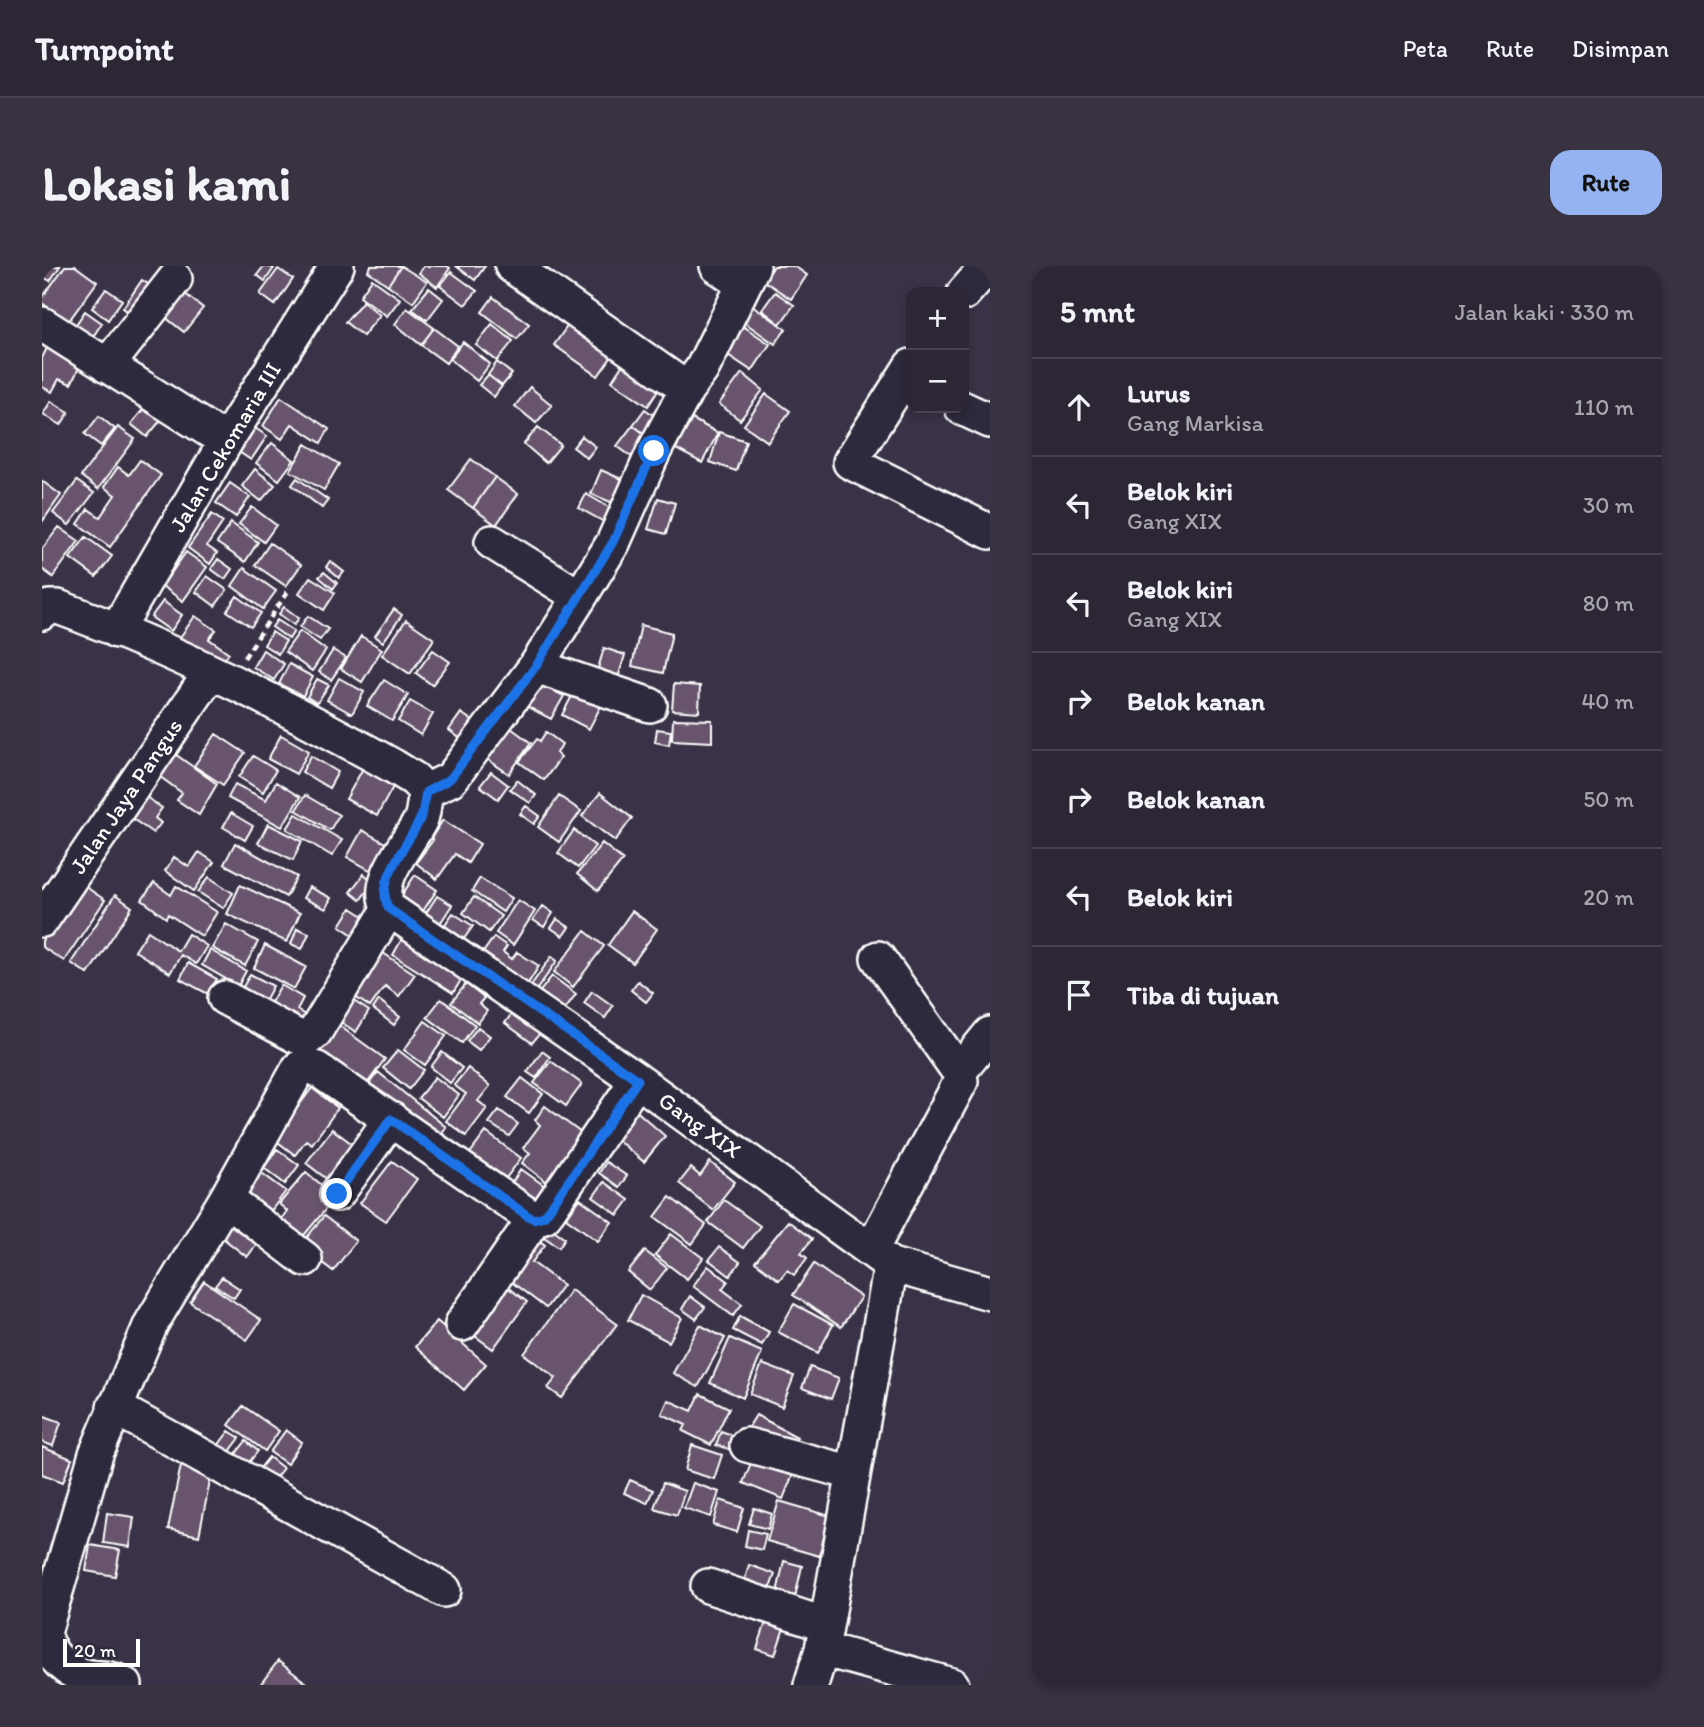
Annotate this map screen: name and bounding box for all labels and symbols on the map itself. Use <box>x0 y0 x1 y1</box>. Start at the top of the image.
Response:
street label: Jalan Cekomaria III <box>163 357 287 537</box>
route start <box>638 435 669 466</box>
street label: Jalan Jaya Pangus <box>64 713 188 879</box>
street label: Gang XIX <box>653 1086 747 1164</box>
route end <box>321 1178 352 1209</box>
scale bar <box>63 1636 140 1668</box>

